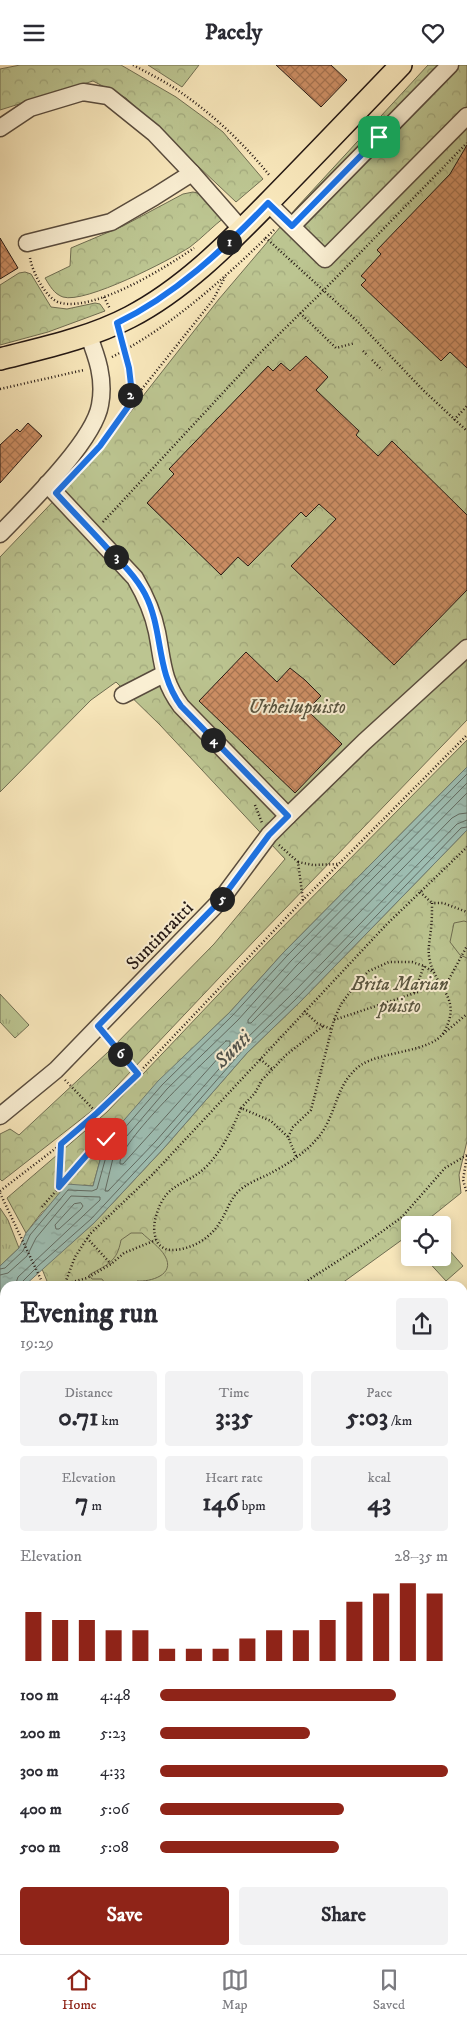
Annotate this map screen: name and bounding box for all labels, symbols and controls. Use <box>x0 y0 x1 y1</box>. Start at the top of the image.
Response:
icon: menu <box>20 19 48 47</box>
text: Pacely <box>205 19 262 46</box>
icon: heart <box>419 19 447 47</box>
pin <box>358 116 400 158</box>
icon: arrive <box>365 123 393 151</box>
pin: 1 <box>216 229 242 255</box>
text: 1 <box>227 233 232 251</box>
pin: 2 <box>118 383 142 407</box>
text: 2 <box>127 386 134 404</box>
pin: 3 <box>104 545 128 569</box>
text: 3 <box>114 548 119 566</box>
park label: Urheilupuisto <box>248 696 346 720</box>
pin: 4 <box>200 727 226 753</box>
text: 4 <box>209 731 218 749</box>
pin: 5 <box>210 887 234 911</box>
text: 5 <box>219 890 226 908</box>
street label: Suntinraitti <box>122 897 199 975</box>
park label: Brita Marian puisto <box>350 973 449 1019</box>
water label: Sunti <box>208 1025 258 1075</box>
pin: 6 <box>108 1041 132 1067</box>
text: 6 <box>117 1045 124 1063</box>
pin <box>85 1118 127 1160</box>
icon: check <box>92 1125 120 1153</box>
map controls <box>401 1216 451 1266</box>
button: locate <box>401 1216 451 1266</box>
text: Evening run <box>20 1296 158 1331</box>
button: share <box>396 1298 448 1350</box>
text: 19:29 <box>20 1333 54 1353</box>
text: Distance <box>65 1384 113 1402</box>
text: Time <box>219 1384 249 1402</box>
text: Pace <box>366 1384 392 1402</box>
text: 0.71 <box>58 1402 99 1433</box>
text: 3:35 <box>215 1402 253 1433</box>
text: 5:03 <box>346 1402 388 1433</box>
text: km <box>99 1412 119 1430</box>
text: /km <box>388 1412 412 1430</box>
text: Elevation <box>62 1469 116 1487</box>
text: Heart rate <box>205 1469 263 1487</box>
text: kcal <box>368 1469 391 1487</box>
text: 7 <box>75 1487 88 1518</box>
text: 146 <box>202 1487 239 1518</box>
text: 43 <box>367 1487 391 1518</box>
text: m <box>88 1497 102 1515</box>
text: bpm <box>239 1497 266 1515</box>
text: Elevation <box>20 1546 82 1566</box>
text: 28–35 m <box>394 1546 448 1566</box>
text: 100 m <box>20 1685 59 1705</box>
text: 4:48 <box>100 1685 131 1705</box>
text: 200 m <box>20 1723 61 1743</box>
text: 5:23 <box>100 1723 126 1743</box>
text: 300 m <box>20 1761 59 1781</box>
text: 4:33 <box>100 1761 125 1781</box>
text: 400 m <box>20 1799 62 1819</box>
text: 5:06 <box>100 1799 129 1819</box>
text: 500 m <box>20 1837 61 1857</box>
text: 5:08 <box>100 1837 129 1857</box>
button: Save <box>20 1887 229 1945</box>
button: Share <box>239 1887 448 1945</box>
tab: Home <box>62 1966 97 2014</box>
tab: Map <box>221 1966 249 2014</box>
tab: Saved <box>373 1966 405 2014</box>

